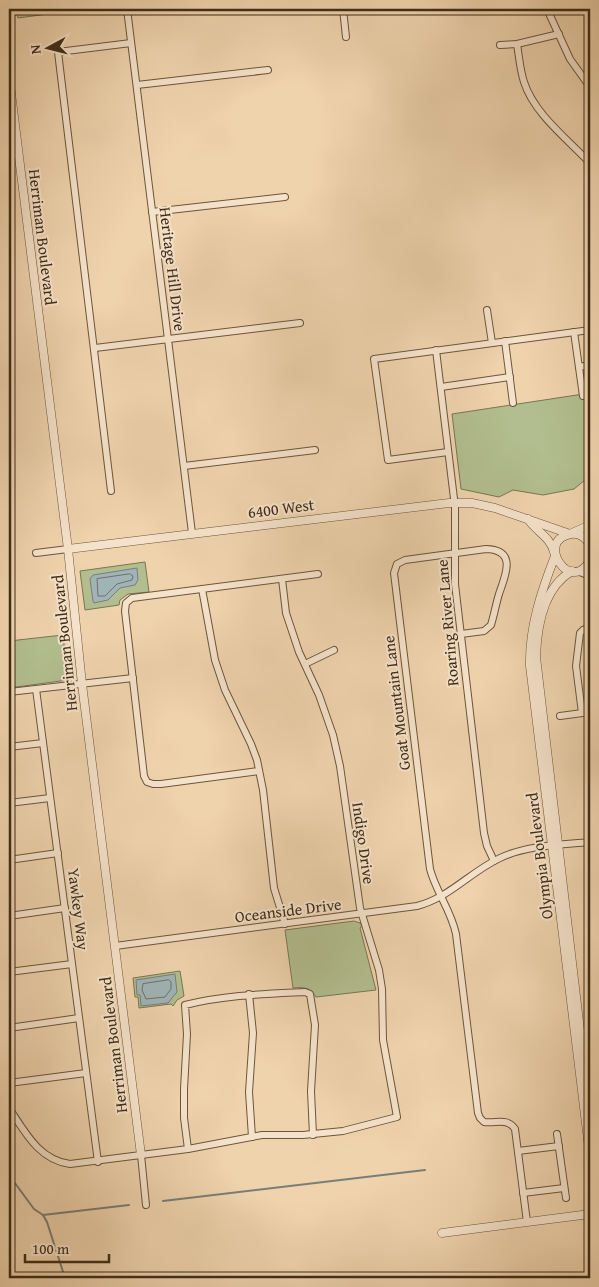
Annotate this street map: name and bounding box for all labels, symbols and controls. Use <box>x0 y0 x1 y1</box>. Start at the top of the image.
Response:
north arrow <box>22 22 72 72</box>
text: N <box>25 43 46 55</box>
street label: Herriman Boulevard <box>23 168 63 307</box>
street label: Heritage Hill Drive <box>153 206 193 332</box>
street label: 6400 West <box>246 492 316 524</box>
street label: Roaring River Lane <box>429 559 465 687</box>
street label: Herriman Boulevard <box>45 573 83 712</box>
street label: Goat Mountain Lane <box>376 634 416 772</box>
street label: Olympia Boulevard <box>519 791 559 921</box>
street label: Indigo Drive <box>346 800 382 886</box>
street label: Yawkey Way <box>62 867 96 952</box>
street label: Oceanside Drive <box>233 892 343 928</box>
street label: Herriman Boulevard <box>93 975 133 1114</box>
scale bar <box>25 1232 109 1264</box>
text: 100 m <box>32 1238 70 1259</box>

